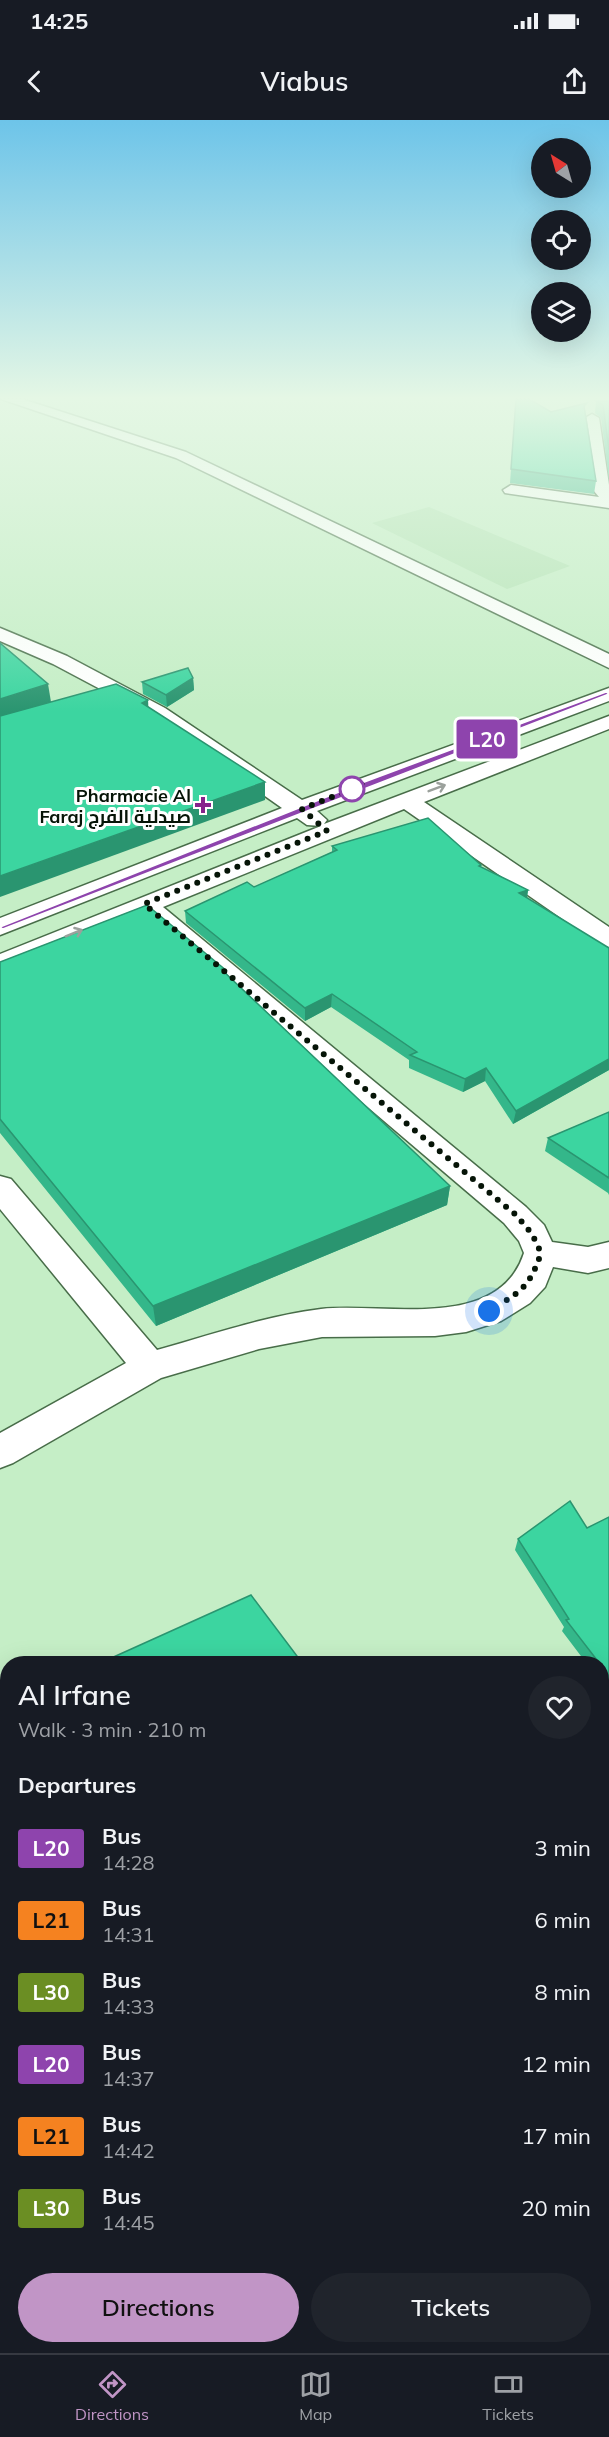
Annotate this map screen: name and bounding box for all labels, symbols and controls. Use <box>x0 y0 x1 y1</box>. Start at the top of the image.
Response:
text: 14:25 <box>30 7 88 35</box>
text: Viabus <box>261 64 349 98</box>
icon: back <box>18 65 51 98</box>
icon: share <box>558 65 591 98</box>
north arrow <box>531 138 591 198</box>
map controls <box>531 138 591 342</box>
button: locate <box>531 210 591 270</box>
button: layers <box>531 282 591 342</box>
line badge: L20 <box>452 720 522 758</box>
text: L20 <box>469 726 505 752</box>
unlabelled marker <box>339 776 365 802</box>
one-way arrow <box>427 782 446 793</box>
place label: Pharmacie Al Faraj صيدلية الفرج <box>39 784 191 829</box>
marker: Pharmacie Al Faraj صيدلية الفرج <box>196 798 210 812</box>
one-way arrow <box>64 927 82 938</box>
your location <box>474 1296 504 1326</box>
button: heart <box>528 1676 591 1739</box>
text: Al Irfane <box>18 1677 131 1712</box>
text: Walk · 3 min · 210 m <box>18 1717 206 1742</box>
text: Departures <box>18 1771 136 1799</box>
text: Bus <box>102 1822 141 1850</box>
text: 3 min <box>535 1834 591 1862</box>
text: L20 <box>33 1835 69 1861</box>
text: 14:28 <box>102 1850 155 1875</box>
text: Bus <box>102 1894 141 1922</box>
text: 6 min <box>535 1906 591 1934</box>
text: L21 <box>33 1907 69 1933</box>
text: 14:31 <box>102 1922 155 1947</box>
text: Bus <box>102 1966 141 1994</box>
text: 8 min <box>535 1978 591 2006</box>
text: L30 <box>33 1979 69 2005</box>
text: 14:33 <box>102 1994 155 2019</box>
text: Bus <box>102 2038 141 2066</box>
text: 12 min <box>521 2050 591 2078</box>
text: L20 <box>33 2051 69 2077</box>
text: 14:37 <box>102 2066 155 2091</box>
text: Bus <box>102 2110 141 2138</box>
text: 17 min <box>521 2122 591 2150</box>
text: L21 <box>33 2123 69 2149</box>
text: 14:42 <box>102 2138 155 2163</box>
text: Bus <box>102 2182 141 2210</box>
text: 20 min <box>521 2194 591 2222</box>
text: L30 <box>33 2195 69 2221</box>
text: 14:45 <box>102 2210 155 2235</box>
button: Directions <box>18 2273 299 2342</box>
button: Tickets <box>311 2273 591 2342</box>
tab: Directions <box>75 2368 149 2424</box>
tab: Map <box>299 2368 332 2424</box>
tab: Tickets <box>482 2368 534 2424</box>

